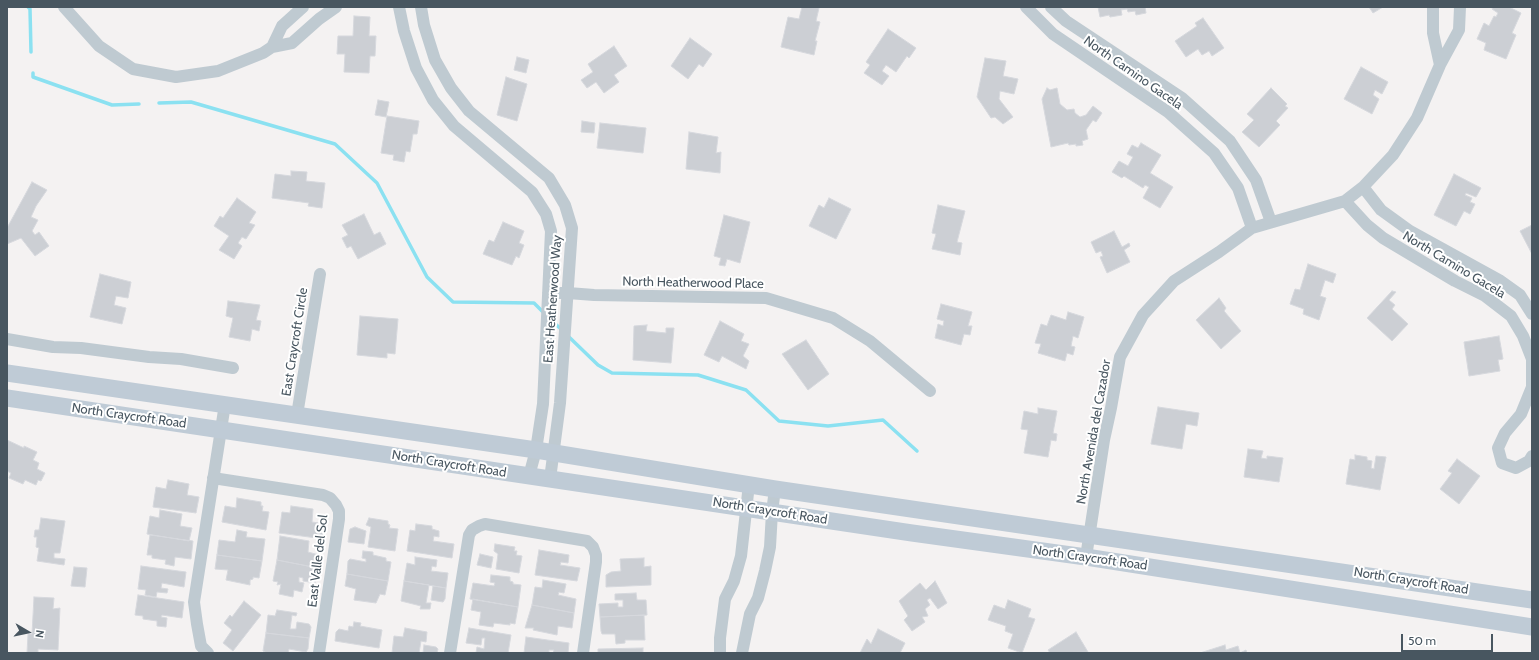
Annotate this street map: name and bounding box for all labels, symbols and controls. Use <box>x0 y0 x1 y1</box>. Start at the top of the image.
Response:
street label: North Camino Gacela <box>1081 33 1185 113</box>
street label: North Camino Gacela <box>1400 228 1508 302</box>
street label: East Heatherwood Way <box>541 235 565 363</box>
street label: North Heatherwood Place <box>622 274 764 292</box>
street label: East Craycroft Circle <box>279 287 311 397</box>
street label: North Avenida del Cazador <box>1074 359 1114 505</box>
street label: North Craycroft Road <box>71 400 187 432</box>
street label: North Craycroft Road <box>391 447 507 481</box>
street label: North Craycroft Road <box>712 494 828 528</box>
street label: East Valle del Sol <box>305 514 331 608</box>
street label: North Craycroft Road <box>1032 542 1148 574</box>
street label: North Craycroft Road <box>1353 564 1469 598</box>
north arrow <box>8 612 48 652</box>
scale bar <box>1403 626 1495 652</box>
text: N <box>32 629 47 639</box>
text: 50 m <box>1408 633 1436 648</box>

